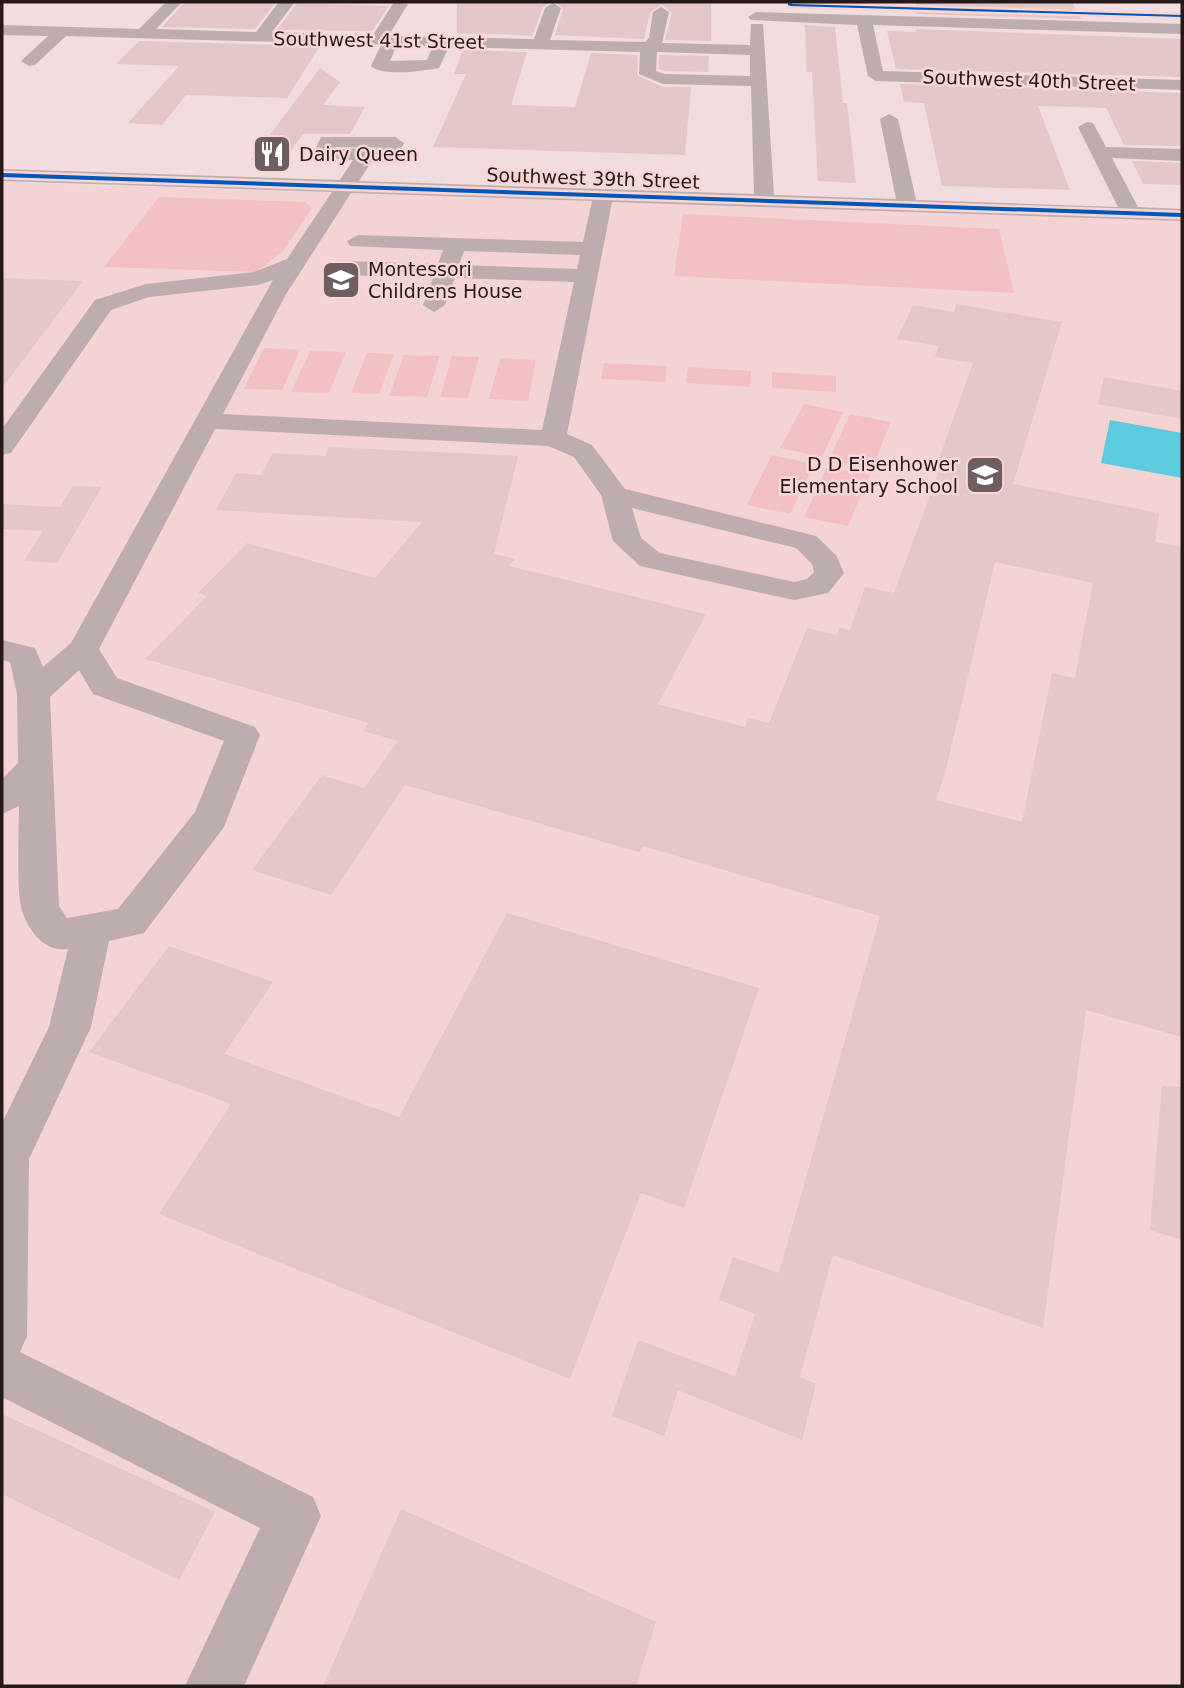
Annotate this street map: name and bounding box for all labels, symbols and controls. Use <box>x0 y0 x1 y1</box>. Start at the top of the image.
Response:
street label: Southwest 41st Street <box>273 27 485 53</box>
street label: Southwest 40th Street <box>922 65 1136 95</box>
restaurant icon: Dairy Queen <box>251 133 293 175</box>
place label: Dairy Queen <box>299 143 418 165</box>
street label: Southwest 39th Street <box>486 163 700 193</box>
place label: Montessori Childrens House <box>368 258 523 302</box>
school or university icon: Montessori Childrens House <box>320 259 362 301</box>
place label: D D Eisenhower Elementary School <box>780 453 958 497</box>
school or university icon: D D Eisenhower Elementary School <box>964 454 1006 496</box>

